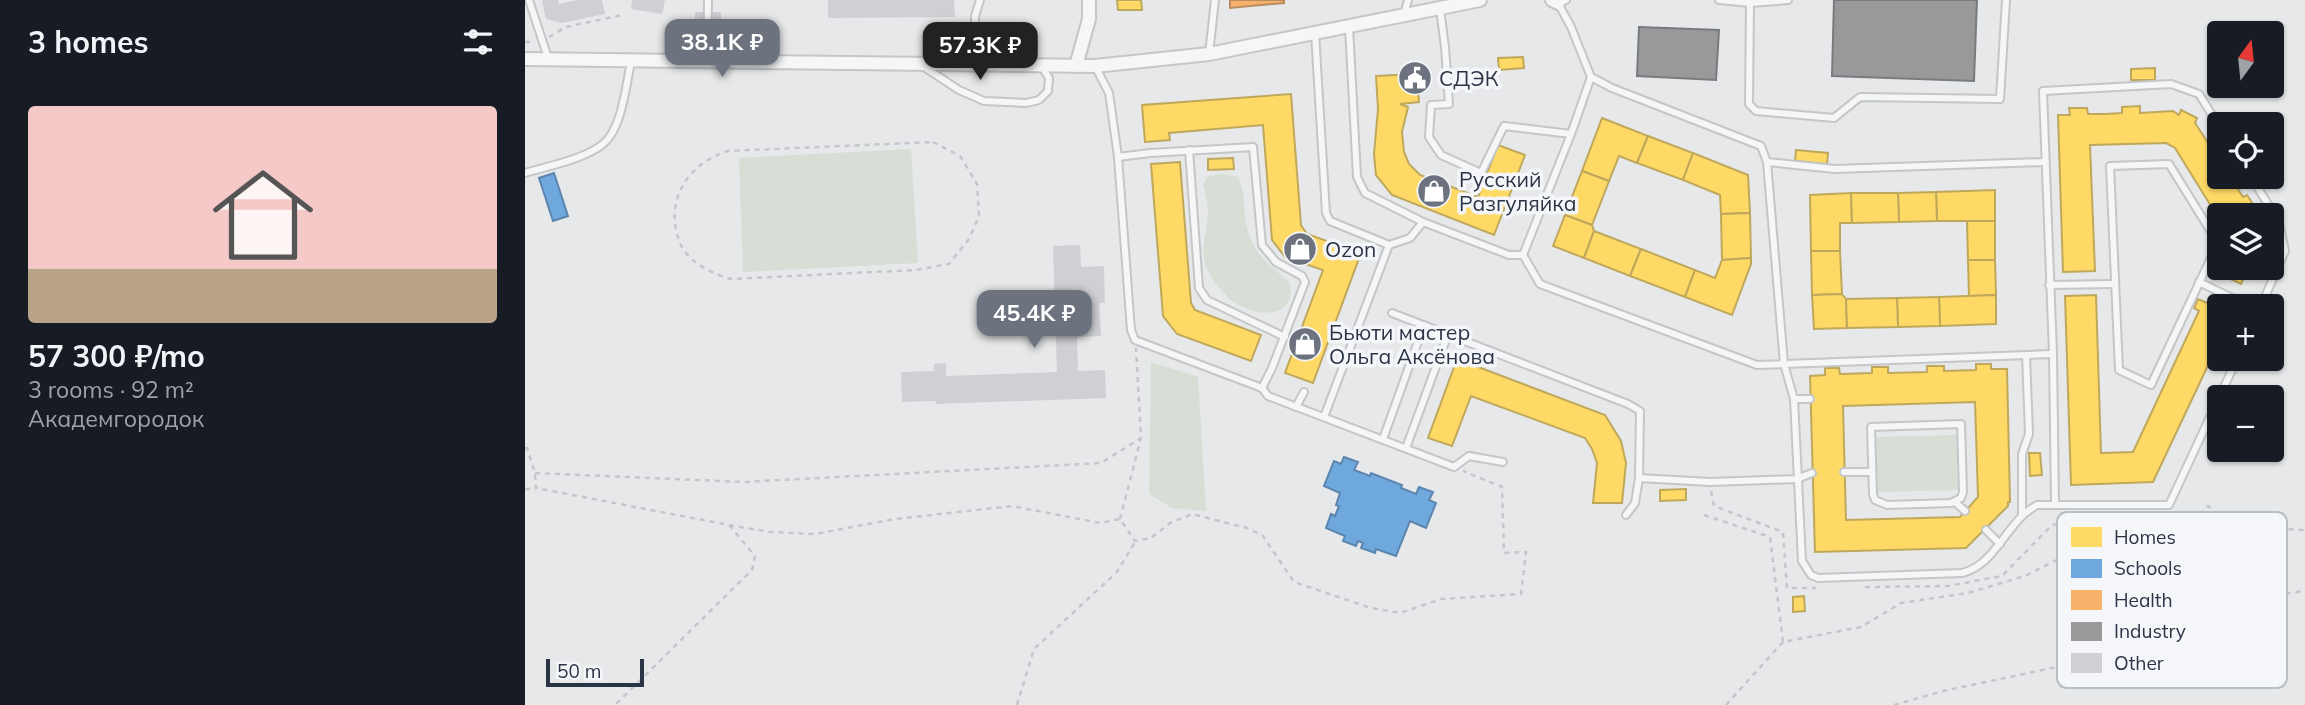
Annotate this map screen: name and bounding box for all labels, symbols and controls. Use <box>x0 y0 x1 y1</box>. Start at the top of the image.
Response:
pin: 38.1K ₽ <box>657 20 787 79</box>
north arrow <box>2207 21 2284 98</box>
map controls <box>2207 21 2284 462</box>
pin: 57.3K ₽ <box>915 22 1045 82</box>
text: 3 homes <box>28 23 149 61</box>
icon: filters <box>459 23 497 61</box>
text: 38.1K ₽ <box>681 27 763 56</box>
text: 57.3K ₽ <box>939 30 1021 59</box>
public building icon: СДЭК <box>1396 59 1434 97</box>
place label: СДЭК <box>1439 65 1499 91</box>
button: locate <box>2207 112 2284 189</box>
icon: home <box>200 152 326 278</box>
place label: Русский Разгуляйка <box>1459 166 1576 216</box>
shop icon: Русский Разгуляйка <box>1415 172 1453 210</box>
button: layers <box>2207 203 2284 280</box>
shop icon: Ozon <box>1281 230 1319 268</box>
place label: Ozon <box>1325 236 1376 262</box>
pin: 45.4K ₽ <box>969 290 1099 350</box>
button: + <box>2207 294 2284 371</box>
text: 45.4K ₽ <box>993 298 1075 327</box>
place label: Бьюти мастер Oльга Аксёнова <box>1329 319 1495 369</box>
shop icon: Бьюти мастер Oльга Аксёнова <box>1286 325 1324 363</box>
text: 57 300 ₽/mo <box>28 337 205 375</box>
text: 3 rooms · 92 m² <box>28 375 194 404</box>
button: − <box>2207 385 2284 462</box>
text: Академгородок <box>28 404 204 433</box>
legend <box>2057 512 2287 688</box>
text: Homes <box>2114 525 2176 549</box>
text: Schools <box>2114 556 2182 580</box>
text: Health <box>2114 588 2173 612</box>
text: Industry <box>2114 619 2186 643</box>
text: Other <box>2114 651 2164 675</box>
scale bar <box>546 656 644 688</box>
text: 50 m <box>557 659 601 683</box>

